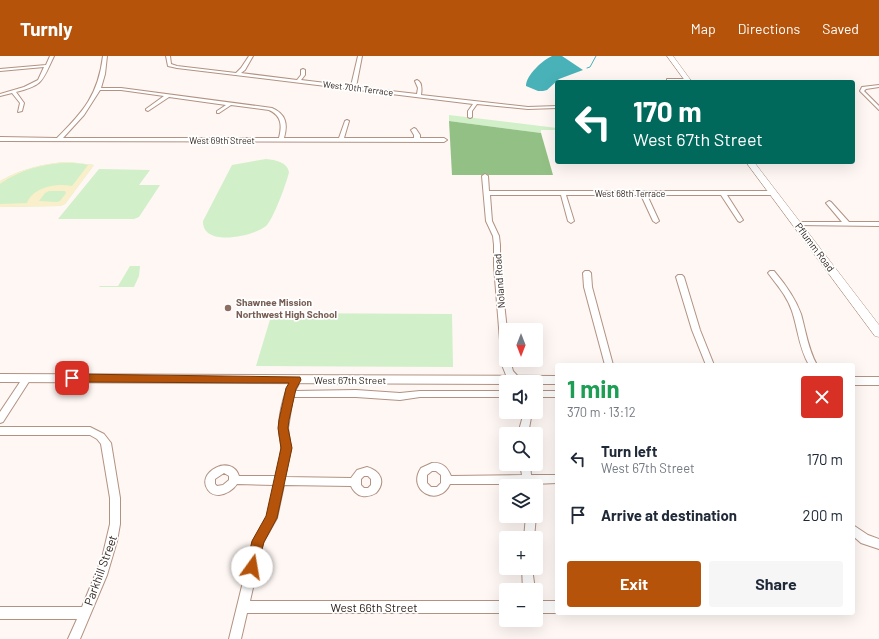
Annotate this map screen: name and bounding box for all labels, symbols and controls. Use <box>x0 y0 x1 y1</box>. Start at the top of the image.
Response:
text: Turnly <box>20 17 72 40</box>
text: Map <box>691 20 716 37</box>
text: Directions <box>738 20 800 37</box>
text: Saved <box>822 20 859 37</box>
street label: West 70th Terrace <box>322 78 394 98</box>
text: 170 m <box>633 94 702 128</box>
icon: left <box>567 96 619 148</box>
text: West 67th Street <box>633 128 763 150</box>
street label: West 69th Street <box>189 135 255 146</box>
street label: West 68th Terrace <box>595 188 666 199</box>
street label: Pflumm Road <box>793 220 837 274</box>
street label: Noland Road <box>491 253 507 309</box>
place label: Shawnee Mission Northwest High School <box>236 296 337 320</box>
marker: Shawnee Mission Northwest High School <box>223 303 233 313</box>
north arrow <box>499 323 543 367</box>
map controls <box>499 323 543 627</box>
pin <box>55 361 89 395</box>
icon: arrive <box>61 367 83 389</box>
street label: West 67th Street <box>314 374 386 386</box>
text: 1 min <box>567 374 620 403</box>
button: sound <box>499 375 543 419</box>
button: close <box>801 376 843 418</box>
text: 370 m · 13:12 <box>567 404 636 420</box>
button: search <box>499 427 543 471</box>
text: Turn left <box>601 442 657 460</box>
icon: left <box>567 448 589 470</box>
text: 170 m <box>807 450 843 468</box>
text: West 67th Street <box>601 460 695 476</box>
button: layers <box>499 479 543 523</box>
icon: arrive <box>567 504 589 526</box>
text: Arrive at destination <box>601 506 737 524</box>
text: 200 m <box>803 506 843 524</box>
button: + <box>499 531 543 575</box>
street label: Parkhill Street <box>81 533 119 607</box>
position arrow <box>231 546 273 588</box>
button: Exit <box>567 561 701 607</box>
button: Share <box>709 561 843 607</box>
button: − <box>499 583 543 627</box>
street label: West 66th Street <box>330 600 418 614</box>

